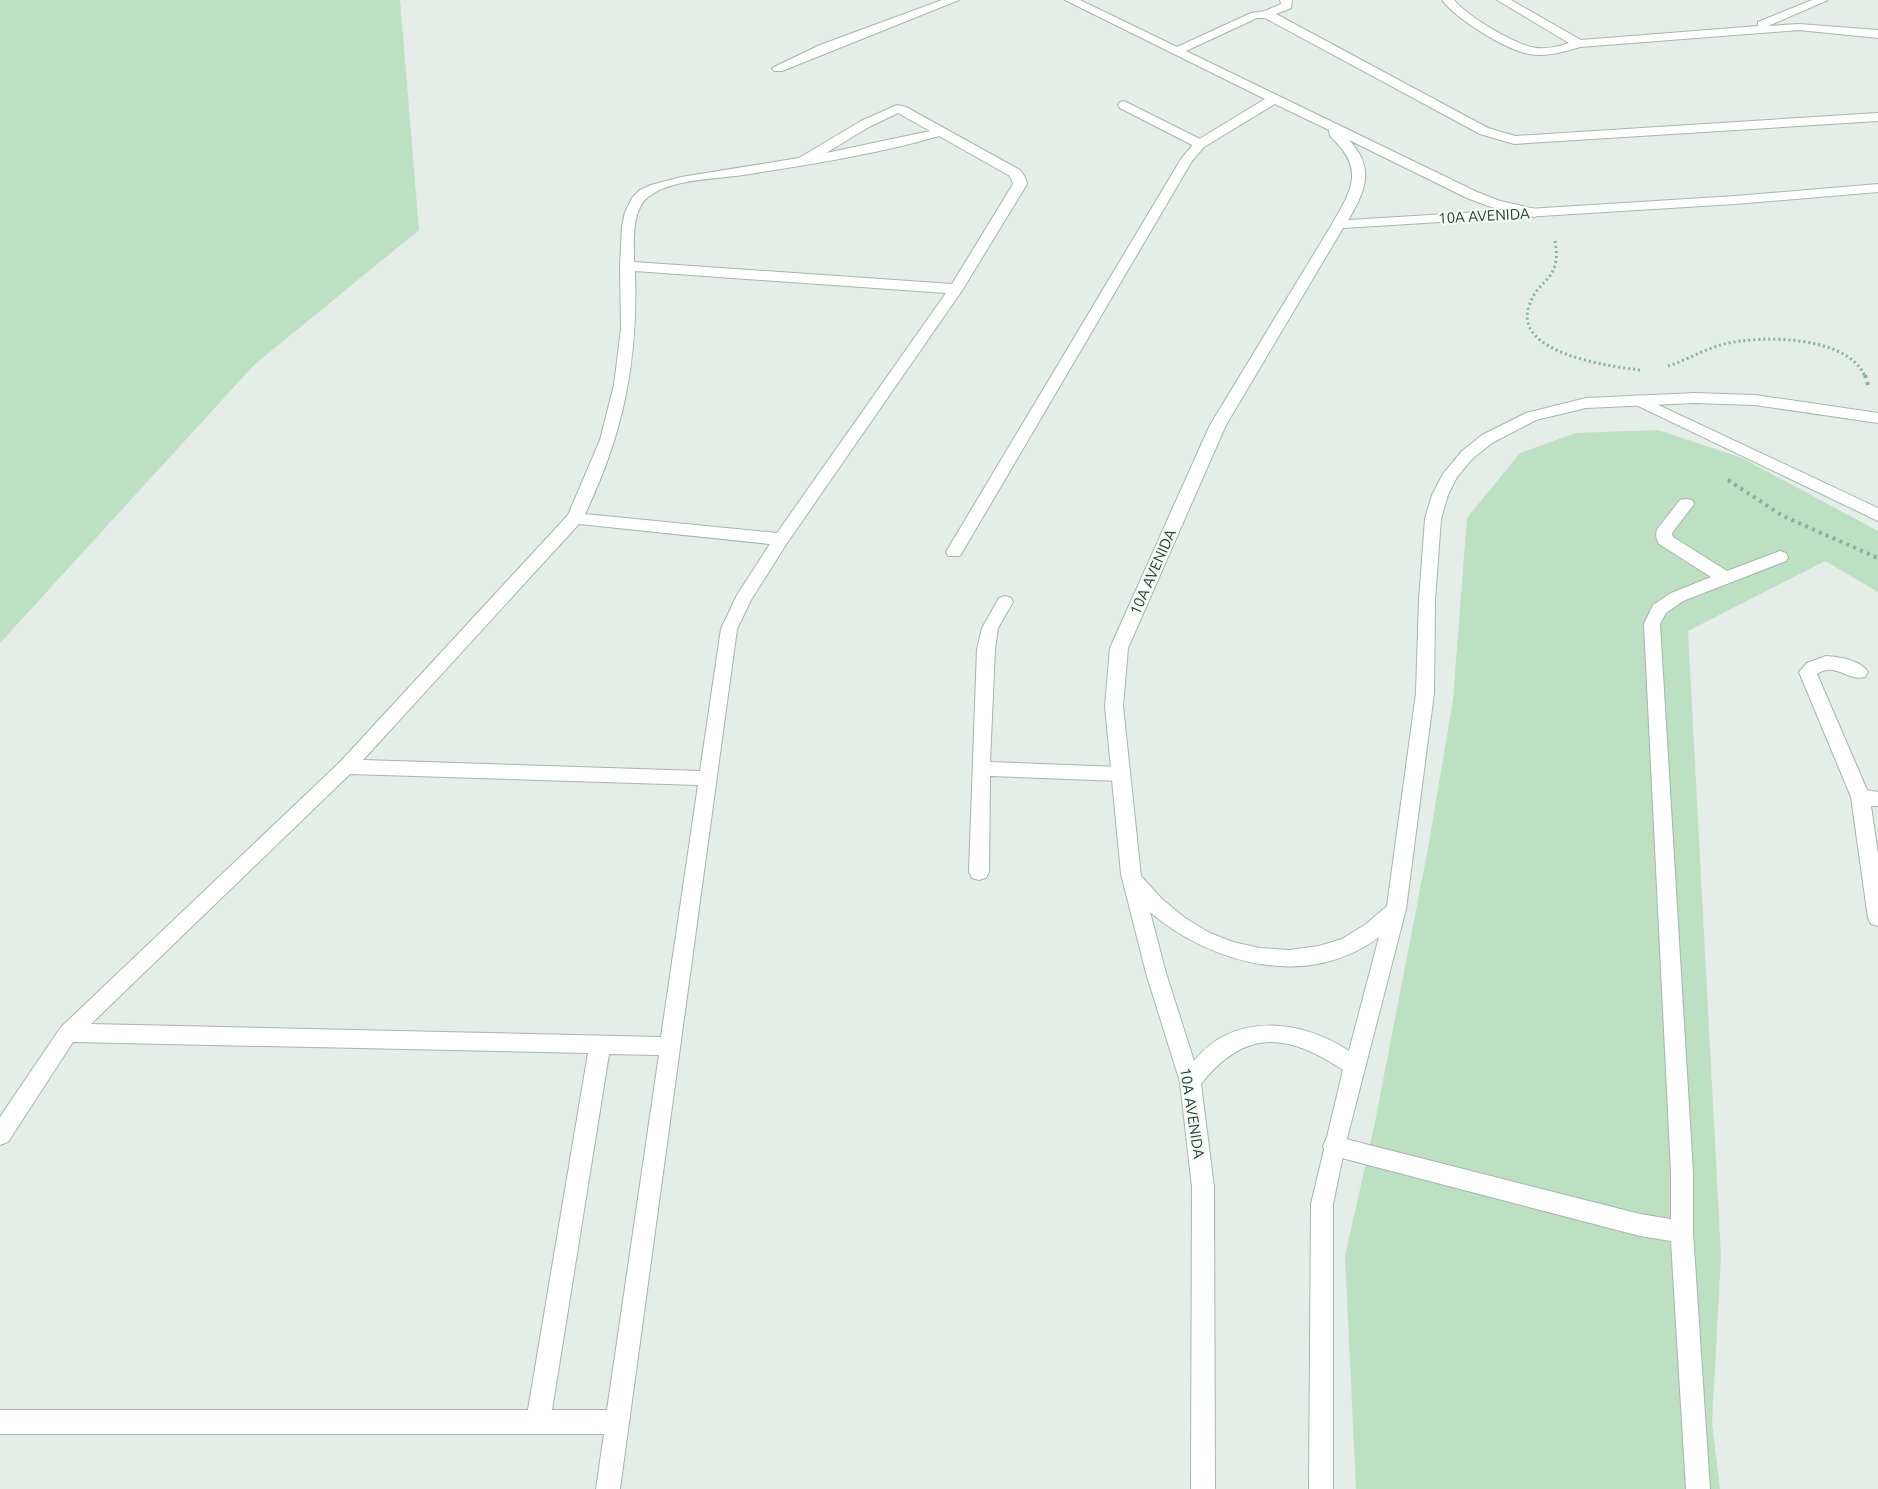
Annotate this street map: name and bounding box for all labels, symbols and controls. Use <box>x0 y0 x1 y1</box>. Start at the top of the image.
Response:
street label: 10A AVENIDA <box>1438 205 1530 226</box>
street label: 10A AVENIDA <box>1126 526 1179 617</box>
street label: 10A AVENIDA <box>1177 1066 1208 1160</box>

